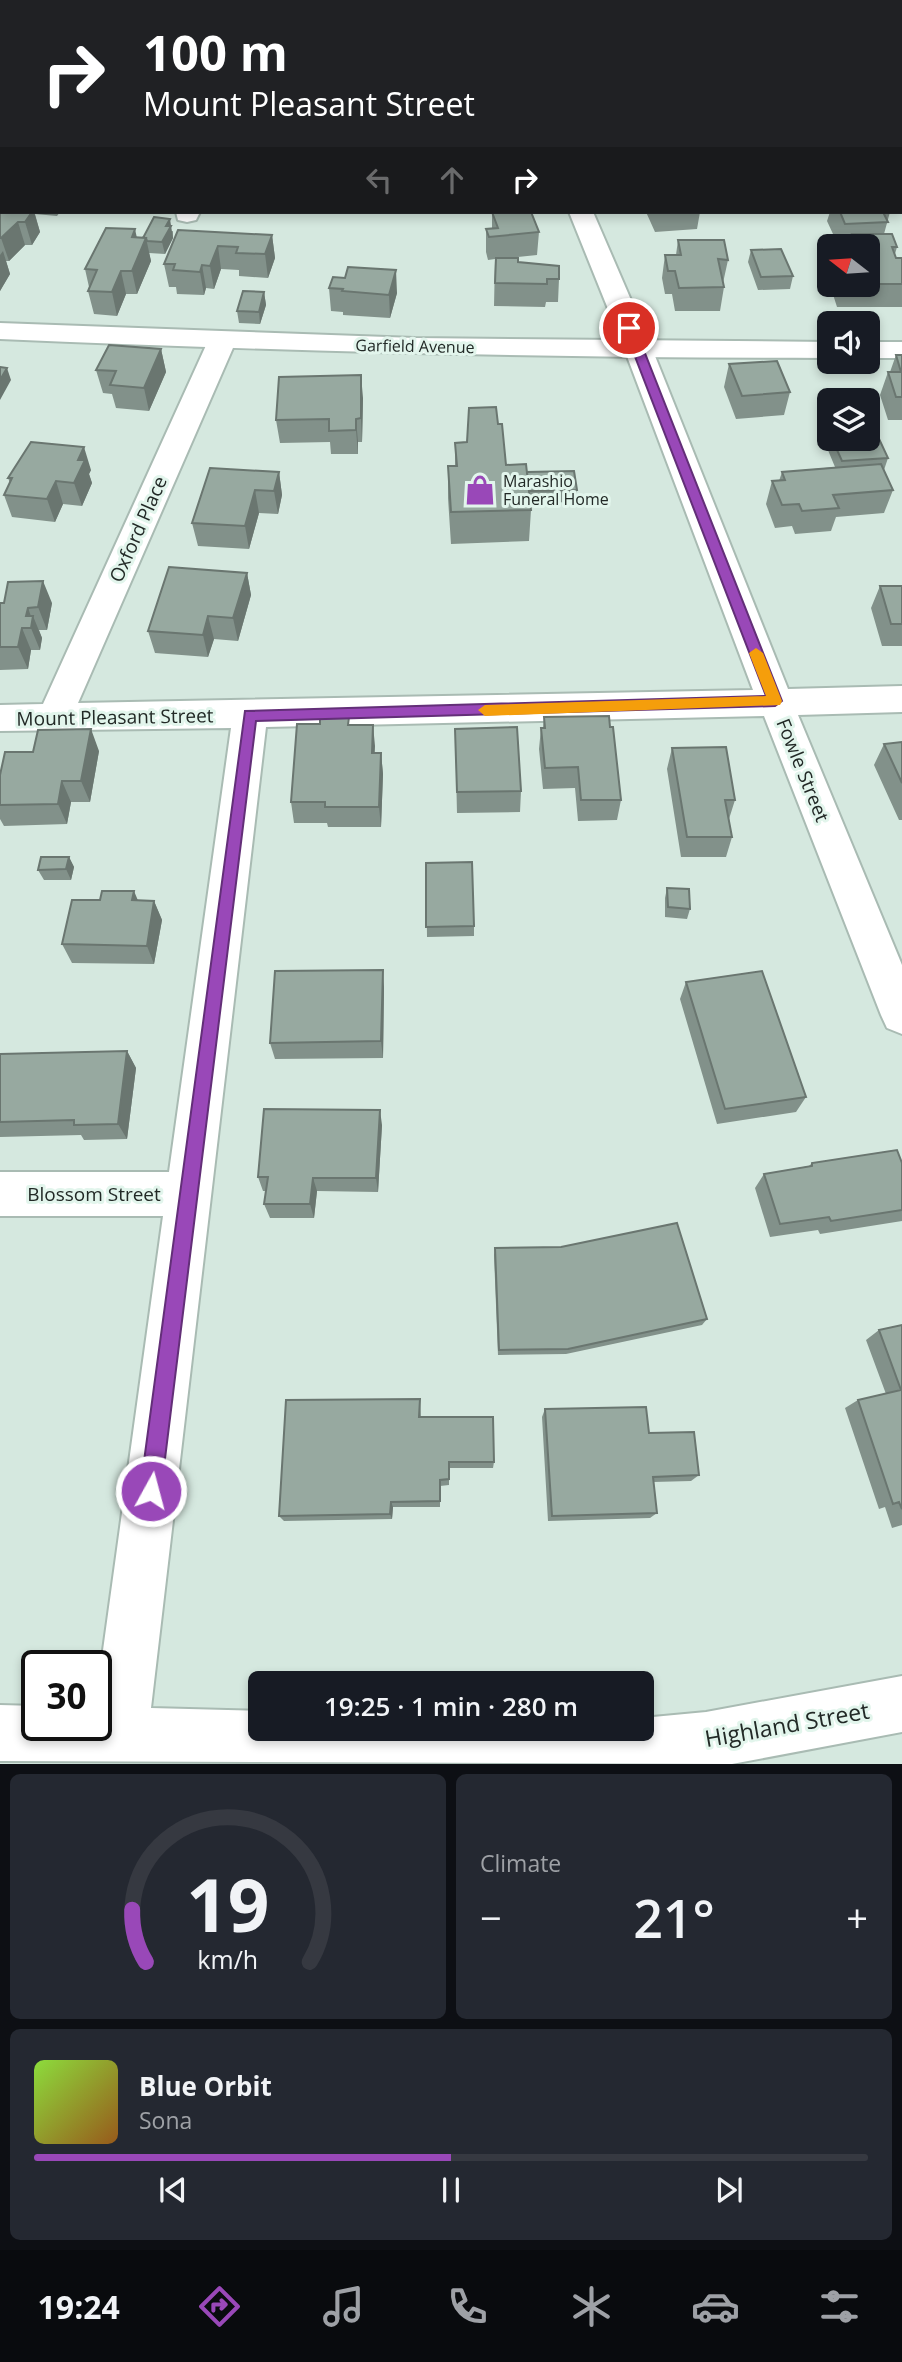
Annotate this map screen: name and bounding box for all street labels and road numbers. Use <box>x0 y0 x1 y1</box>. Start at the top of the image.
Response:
street label: Garfield Avenue <box>355 334 475 358</box>
street label: Oxford Place <box>103 472 173 586</box>
street label: Mount Pleasant Street <box>16 702 214 732</box>
street label: Fowle Street <box>770 714 836 826</box>
street label: Blossom Street <box>27 1181 161 1207</box>
street label: Highland Street <box>702 1694 872 1754</box>

